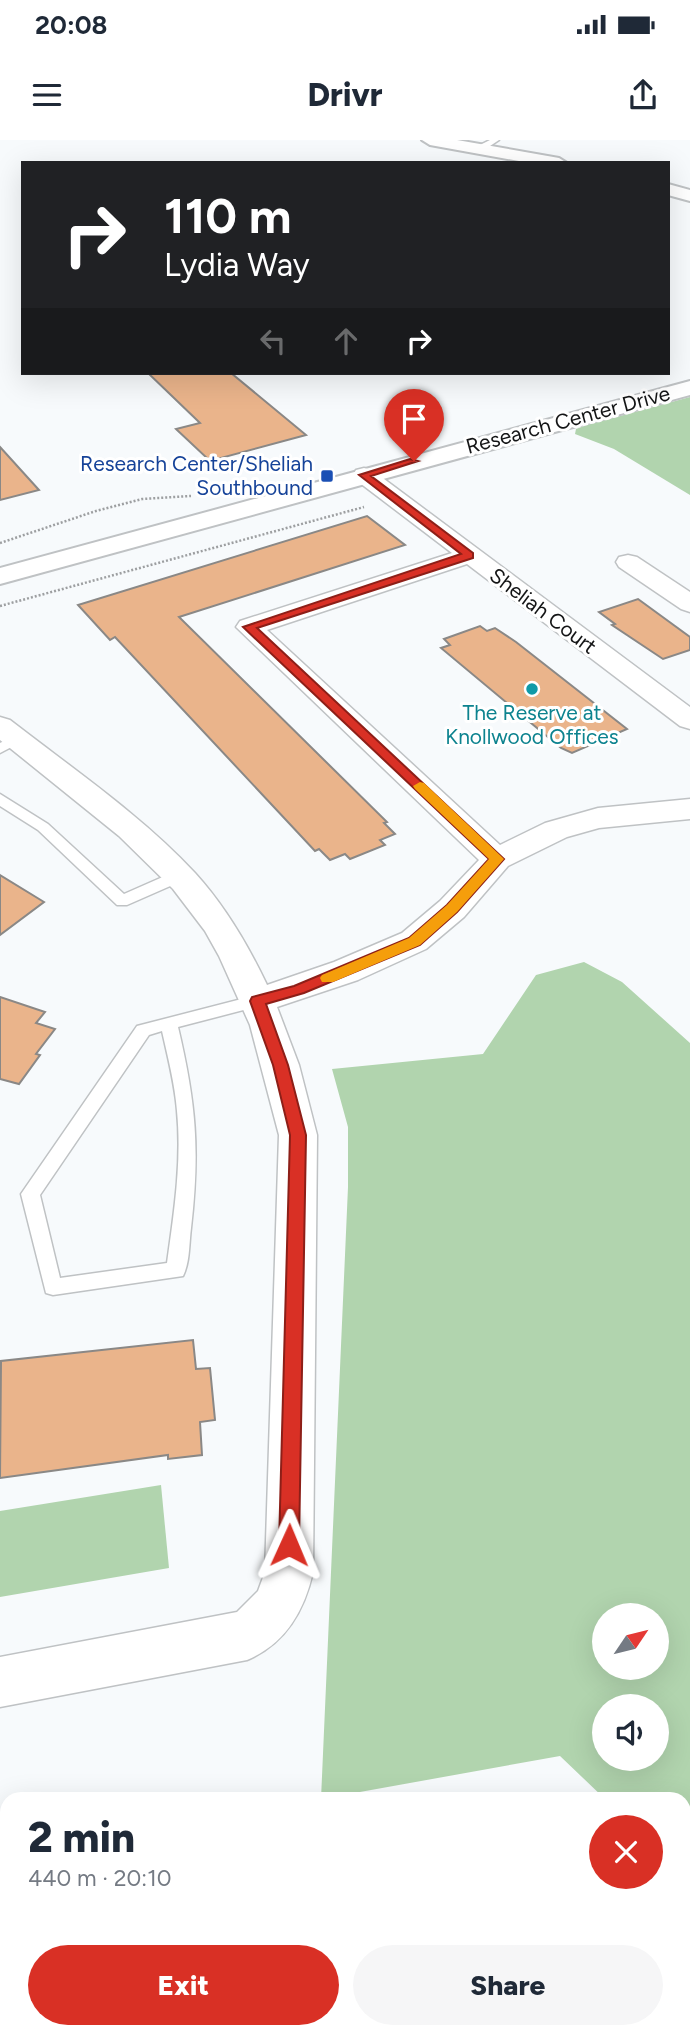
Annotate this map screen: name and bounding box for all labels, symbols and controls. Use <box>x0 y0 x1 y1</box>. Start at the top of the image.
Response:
text: 20:08 <box>35 9 108 41</box>
icon: menu <box>28 76 66 114</box>
text: Drivr <box>307 76 383 114</box>
icon: share <box>624 76 662 114</box>
text: 110 m <box>164 186 292 245</box>
icon: right <box>49 189 140 280</box>
text: Lydia Way <box>164 246 310 284</box>
icon: left <box>254 322 292 360</box>
icon: ahead <box>327 322 365 360</box>
icon: right <box>400 322 438 360</box>
street label: Research Center Drive <box>463 380 673 459</box>
pin <box>384 389 444 461</box>
icon: arrive <box>395 400 433 438</box>
place label: Research Center/Sheliah Southbound <box>80 451 313 500</box>
marker: Research Center/Sheliah Southbound <box>319 468 335 484</box>
street label: Sheliah Court <box>485 562 602 659</box>
marker: The Reserve at Knollwood Offices <box>524 681 540 697</box>
place label: The Reserve at Knollwood Offices <box>445 700 619 749</box>
position arrow <box>252 1508 326 1582</box>
north arrow <box>592 1603 668 1680</box>
map controls <box>592 1603 669 1771</box>
button: sound <box>592 1694 669 1771</box>
text: 2 min <box>28 1812 135 1863</box>
button: close <box>589 1815 663 1889</box>
text: 440 m · 20:10 <box>28 1864 171 1892</box>
button: Exit <box>28 1945 339 2025</box>
button: Share <box>353 1945 663 2025</box>

